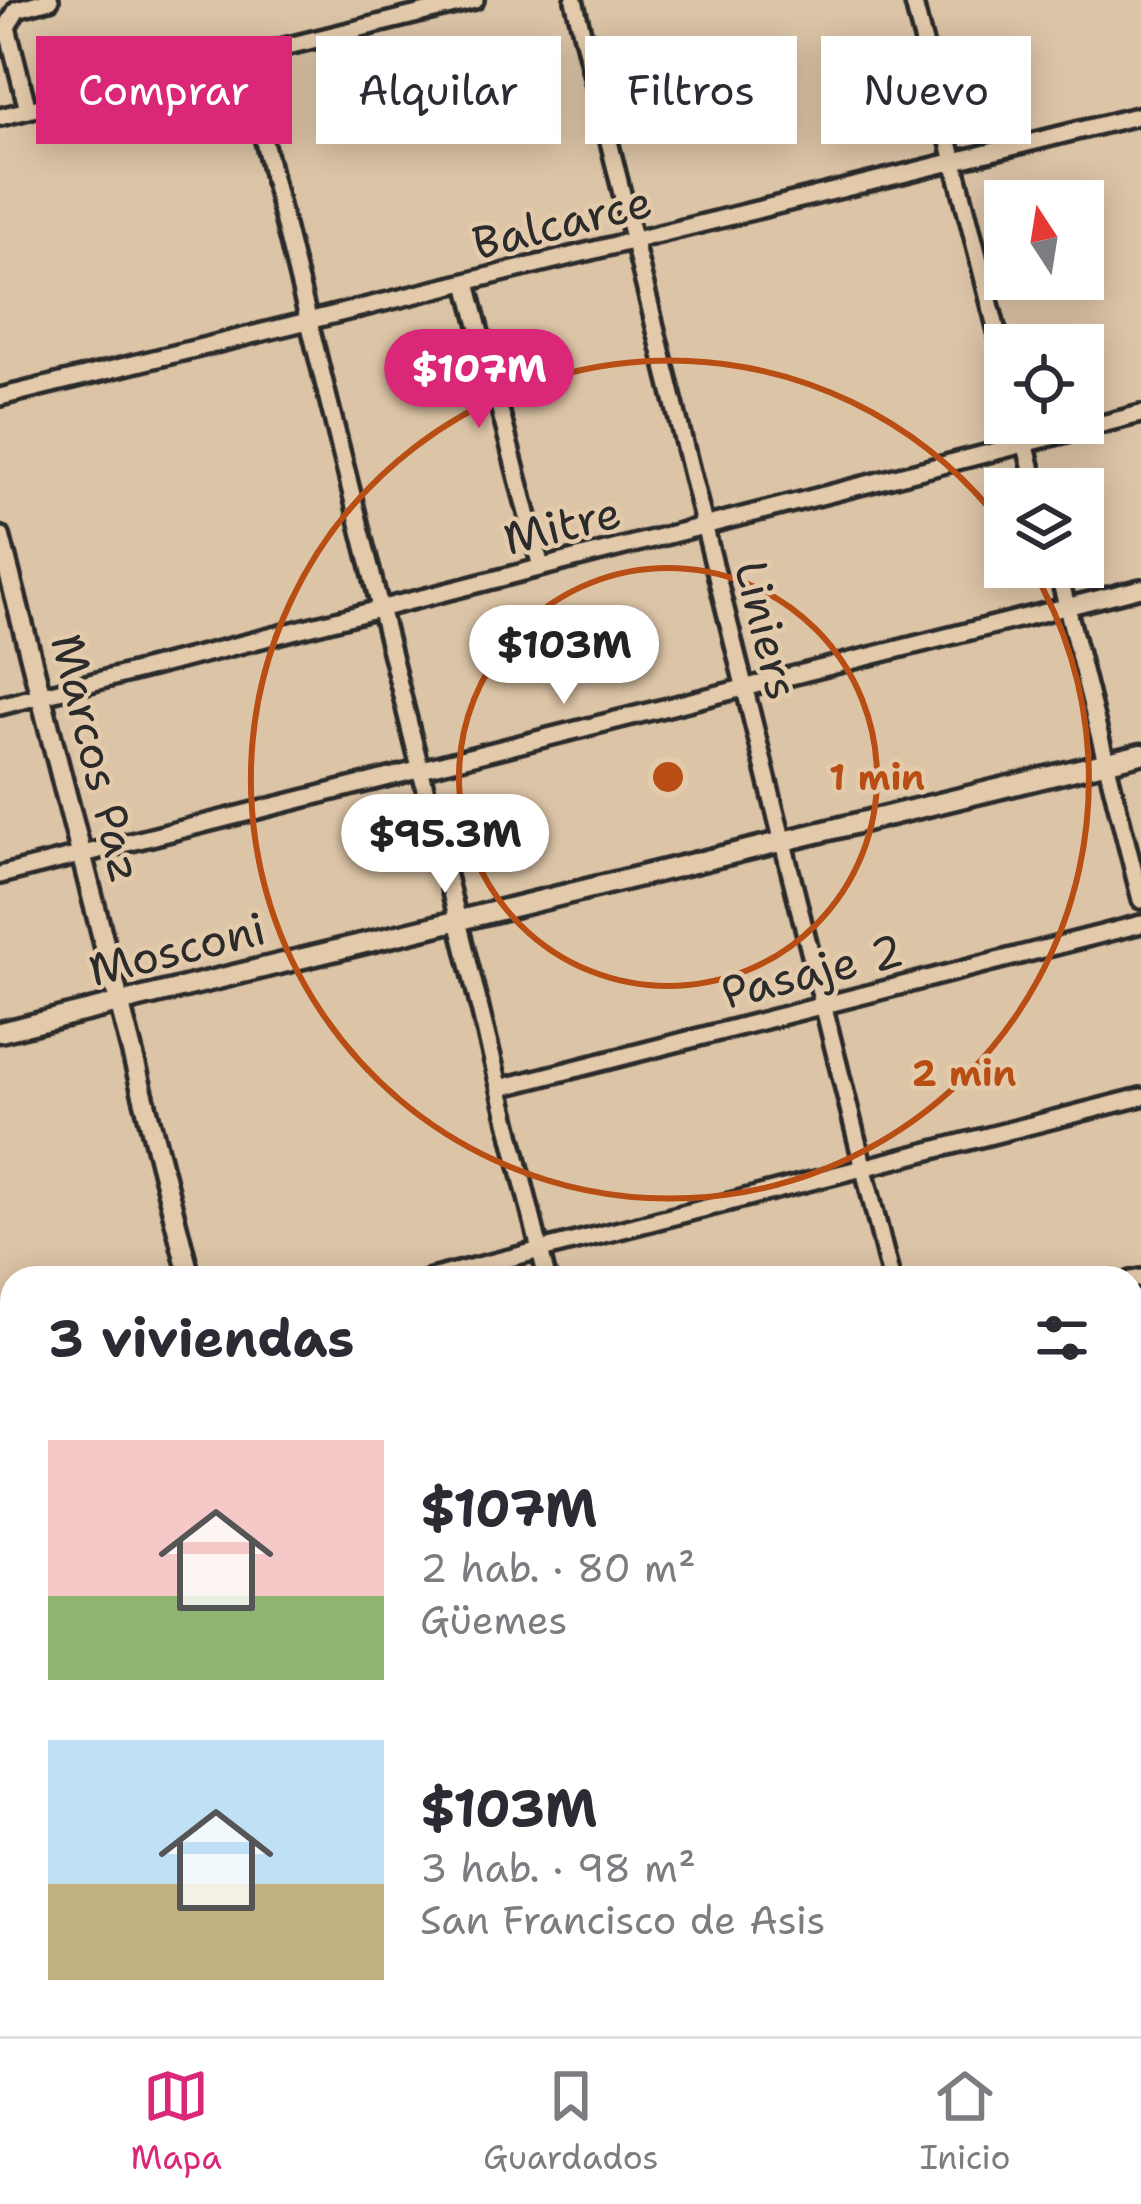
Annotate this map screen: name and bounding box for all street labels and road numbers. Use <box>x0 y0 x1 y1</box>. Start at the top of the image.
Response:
street label: Balcarce <box>466 171 658 273</box>
street label: Mitre <box>497 482 627 568</box>
street label: Liniers <box>721 554 813 706</box>
street label: Marcos Paz <box>37 627 157 889</box>
street label: Mosconi <box>82 898 272 1000</box>
street label: Pasaje 2 <box>715 920 909 1022</box>

